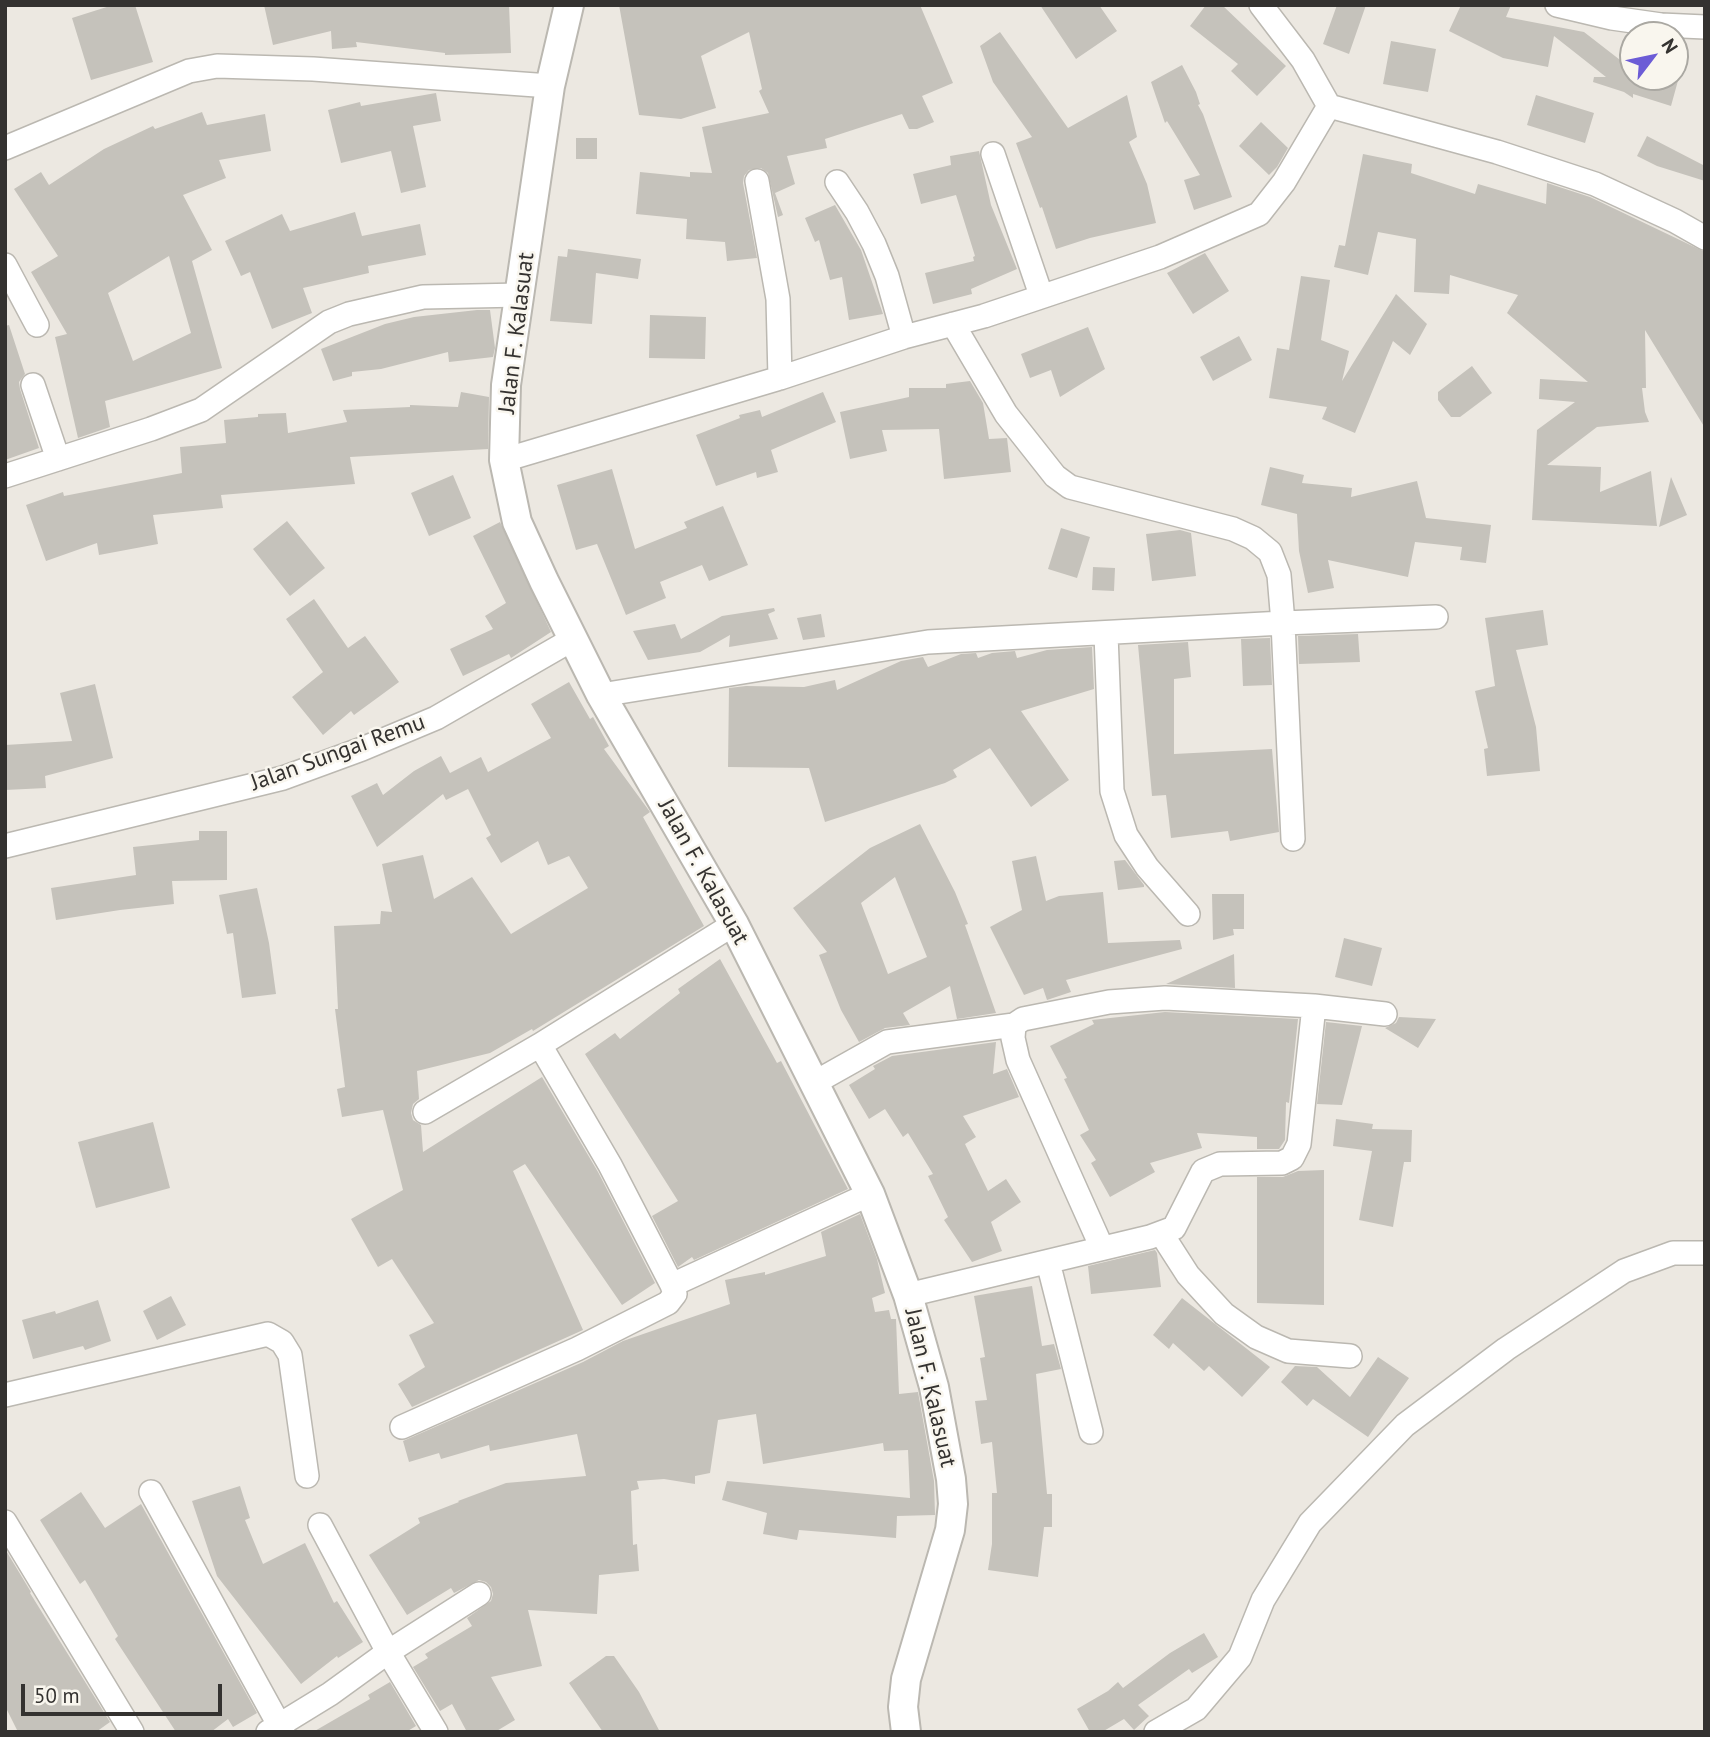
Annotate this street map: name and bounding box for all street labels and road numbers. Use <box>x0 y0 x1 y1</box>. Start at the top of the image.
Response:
street label: Jalan F. Kalasuat <box>493 251 541 415</box>
street label: Jalan Sungai Remu <box>247 709 429 797</box>
street label: Jalan F. Kalasuat <box>652 794 754 950</box>
street label: Jalan F. Kalasuat <box>898 1306 962 1470</box>

